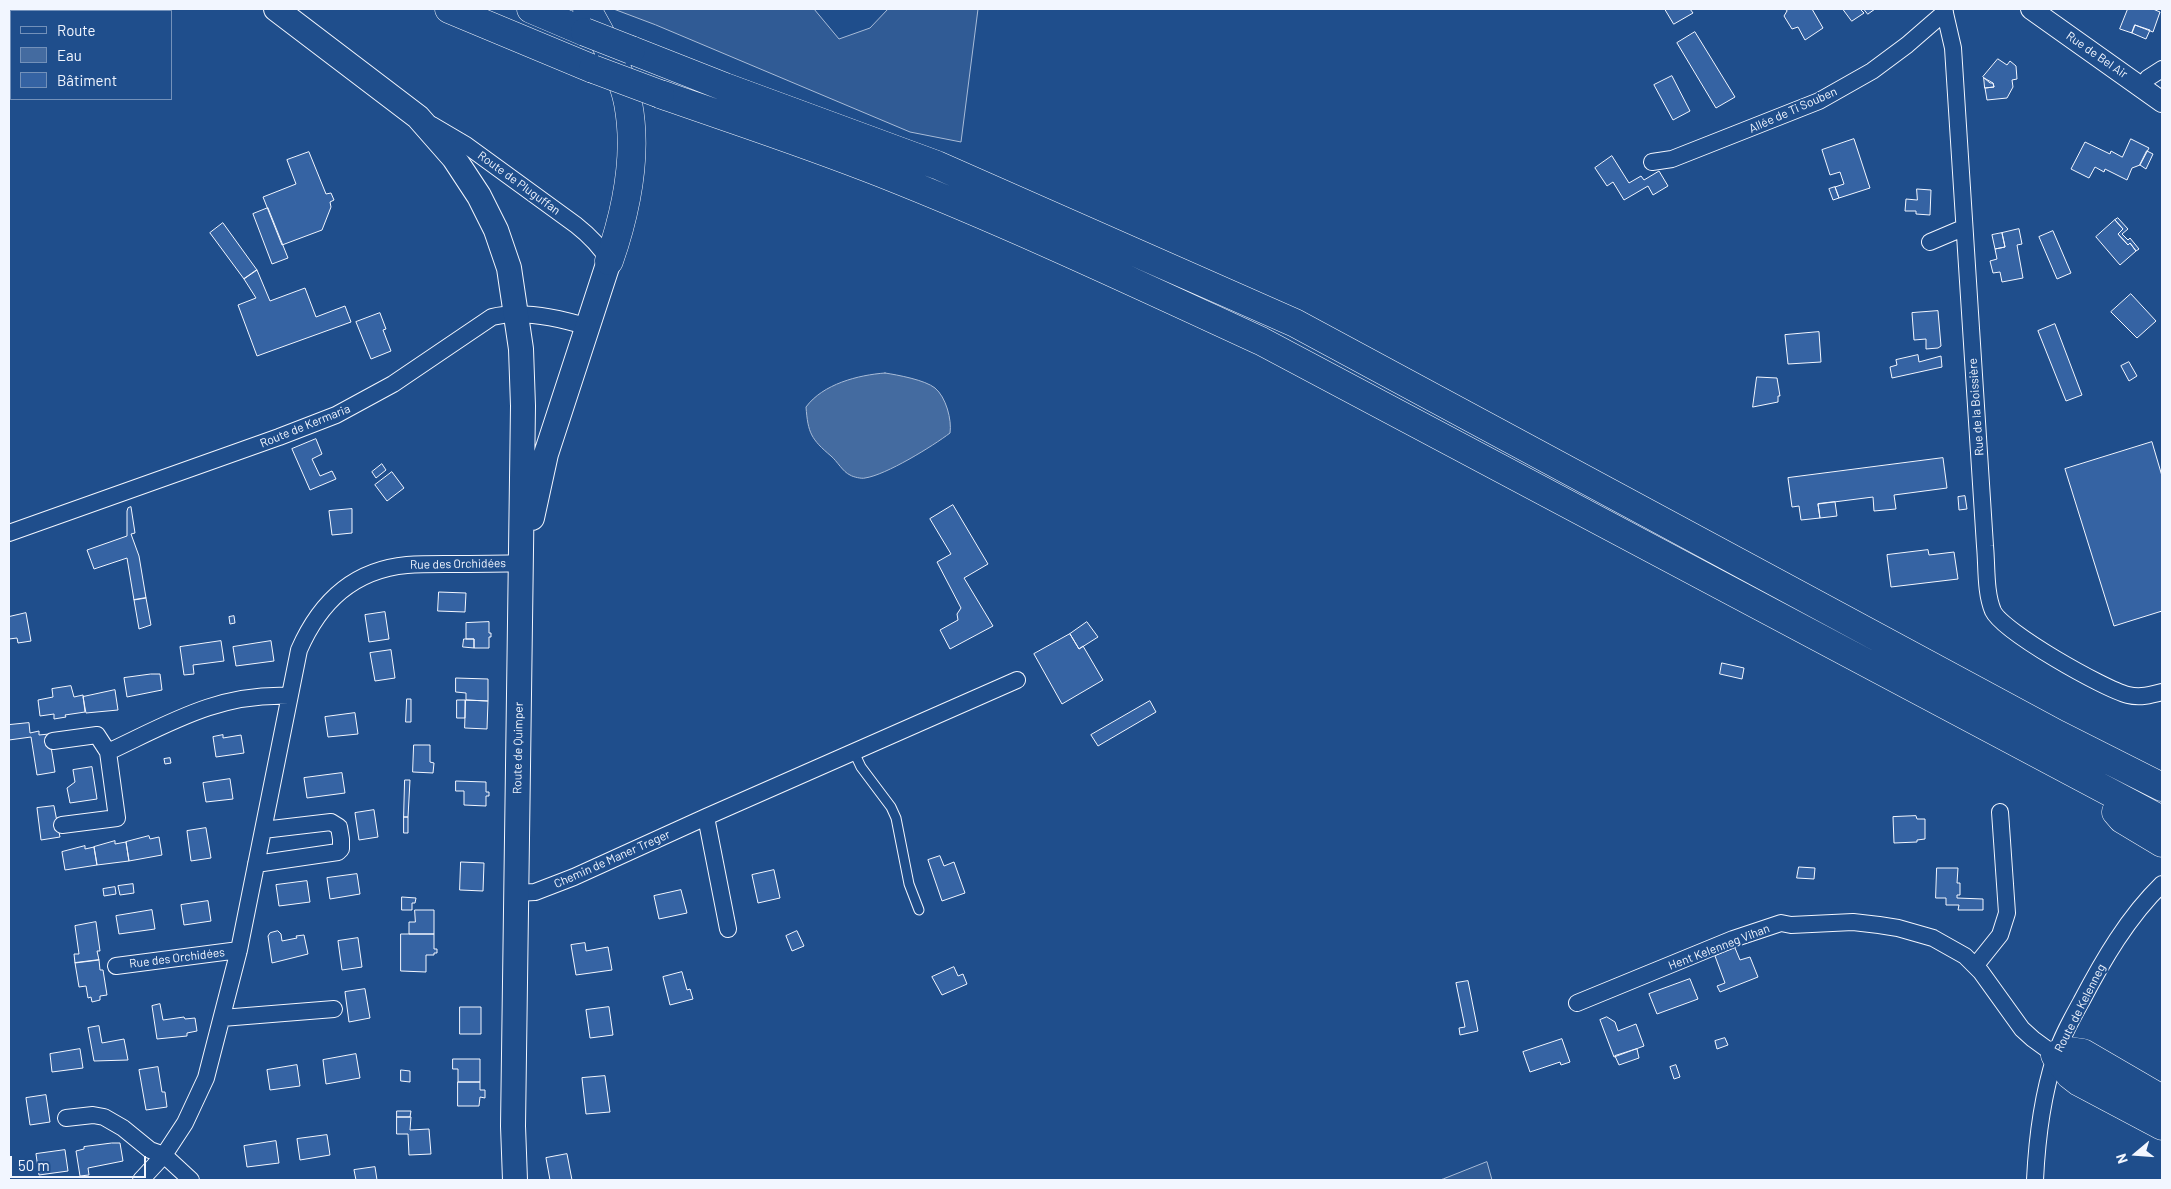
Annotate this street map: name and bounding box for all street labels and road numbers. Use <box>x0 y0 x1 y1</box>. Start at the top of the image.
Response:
street label: Rue de Bel Air <box>2063 29 2131 81</box>
street label: Allée de Ti Souben <box>1747 84 1839 136</box>
street label: Route de Pluguffan <box>475 148 563 218</box>
street label: Rue de la Boissière <box>1965 358 1987 456</box>
street label: Route de Kermaria <box>258 401 352 451</box>
street label: Rue des Orchidées <box>410 556 506 572</box>
street label: Route de Quimper <box>510 702 526 794</box>
street label: Chemin de Maner Treger <box>552 827 672 891</box>
street label: Hent Kelenneg Vihan <box>1666 921 1772 973</box>
street label: Rue des Orchidées <box>128 945 226 971</box>
street label: Route de Kelenneg <box>2052 962 2108 1054</box>

